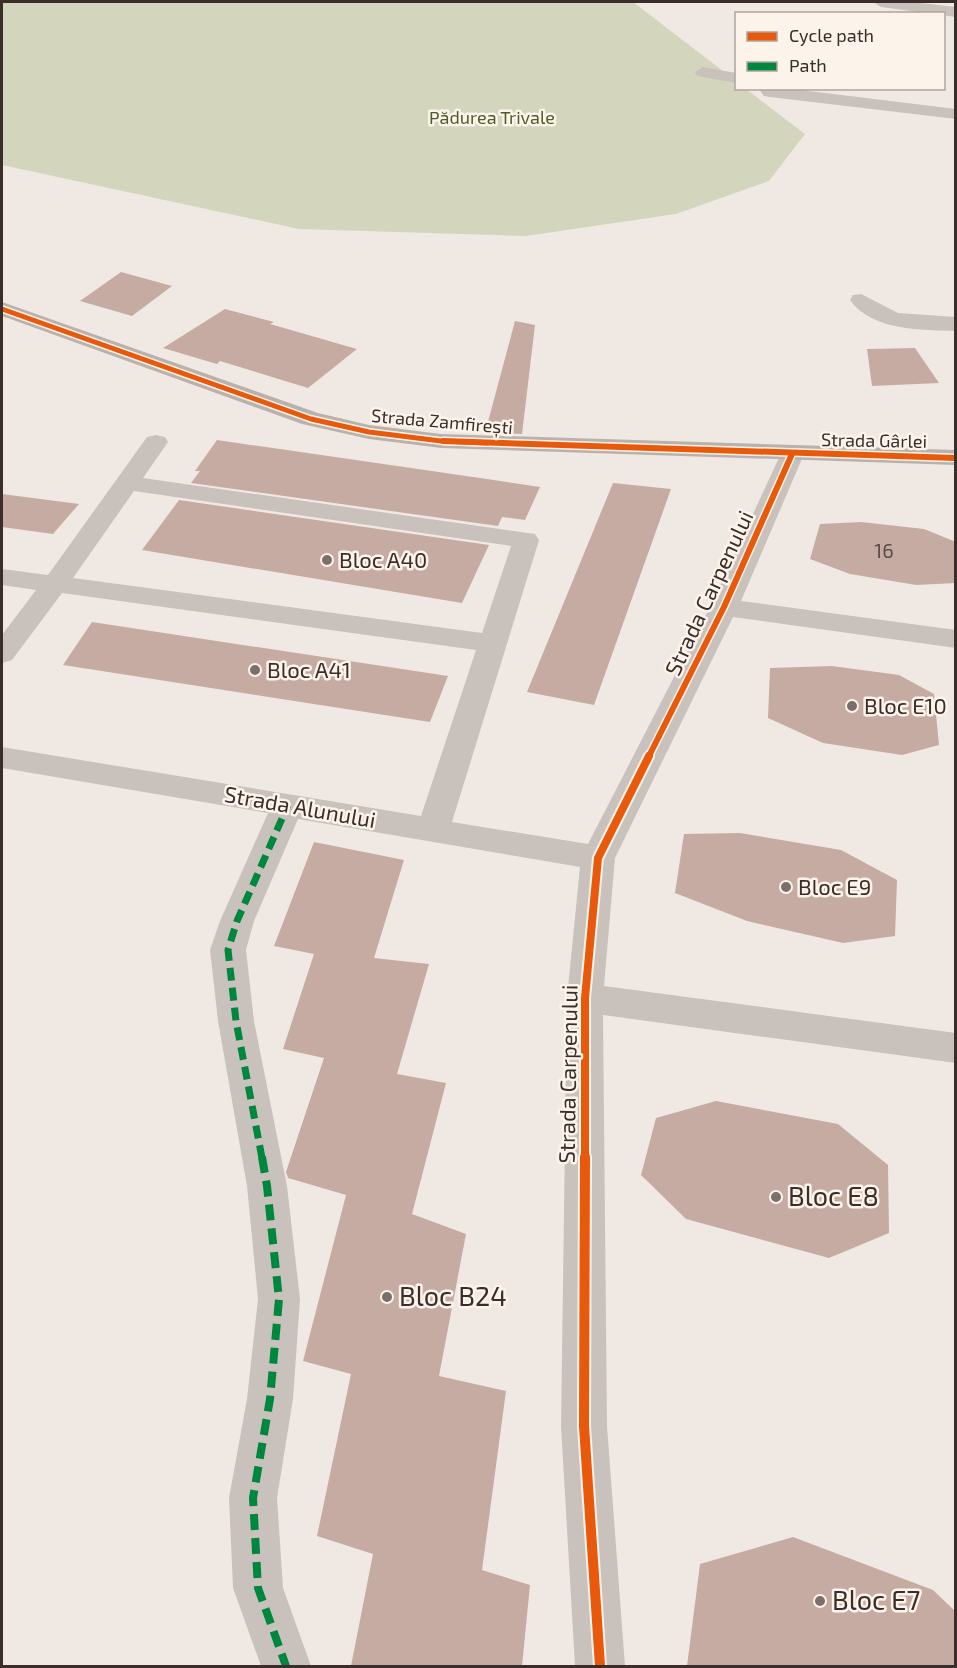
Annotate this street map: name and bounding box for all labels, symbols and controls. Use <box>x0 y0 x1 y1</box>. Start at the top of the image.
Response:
legend <box>735 12 945 90</box>
text: Cycle path <box>789 24 874 46</box>
text: Path <box>789 54 827 76</box>
park label: Pădurea Trivale <box>429 106 555 128</box>
street label: Strada Zamfirești <box>370 404 514 439</box>
street label: Strada Gârlei <box>821 428 927 452</box>
street label: Strada Carpenului <box>658 506 758 679</box>
house number: 16 <box>874 538 894 562</box>
place label: Bloc A40 <box>339 546 427 572</box>
marker: Bloc A40 <box>320 553 334 567</box>
place label: Bloc A41 <box>267 656 351 682</box>
marker: Bloc A41 <box>248 663 262 677</box>
place label: Bloc E10 <box>864 692 947 718</box>
marker: Bloc E10 <box>845 699 859 713</box>
street label: Strada Alunului <box>222 780 378 832</box>
place label: Bloc E9 <box>798 873 871 899</box>
marker: Bloc E9 <box>779 880 793 894</box>
street label: Strada Carpenului <box>552 984 582 1164</box>
place label: Bloc E8 <box>788 1179 879 1211</box>
marker: Bloc E8 <box>769 1190 783 1204</box>
place label: Bloc B24 <box>399 1279 507 1311</box>
marker: Bloc B24 <box>380 1290 394 1304</box>
place label: Bloc E7 <box>832 1583 920 1615</box>
marker: Bloc E7 <box>813 1594 827 1608</box>

